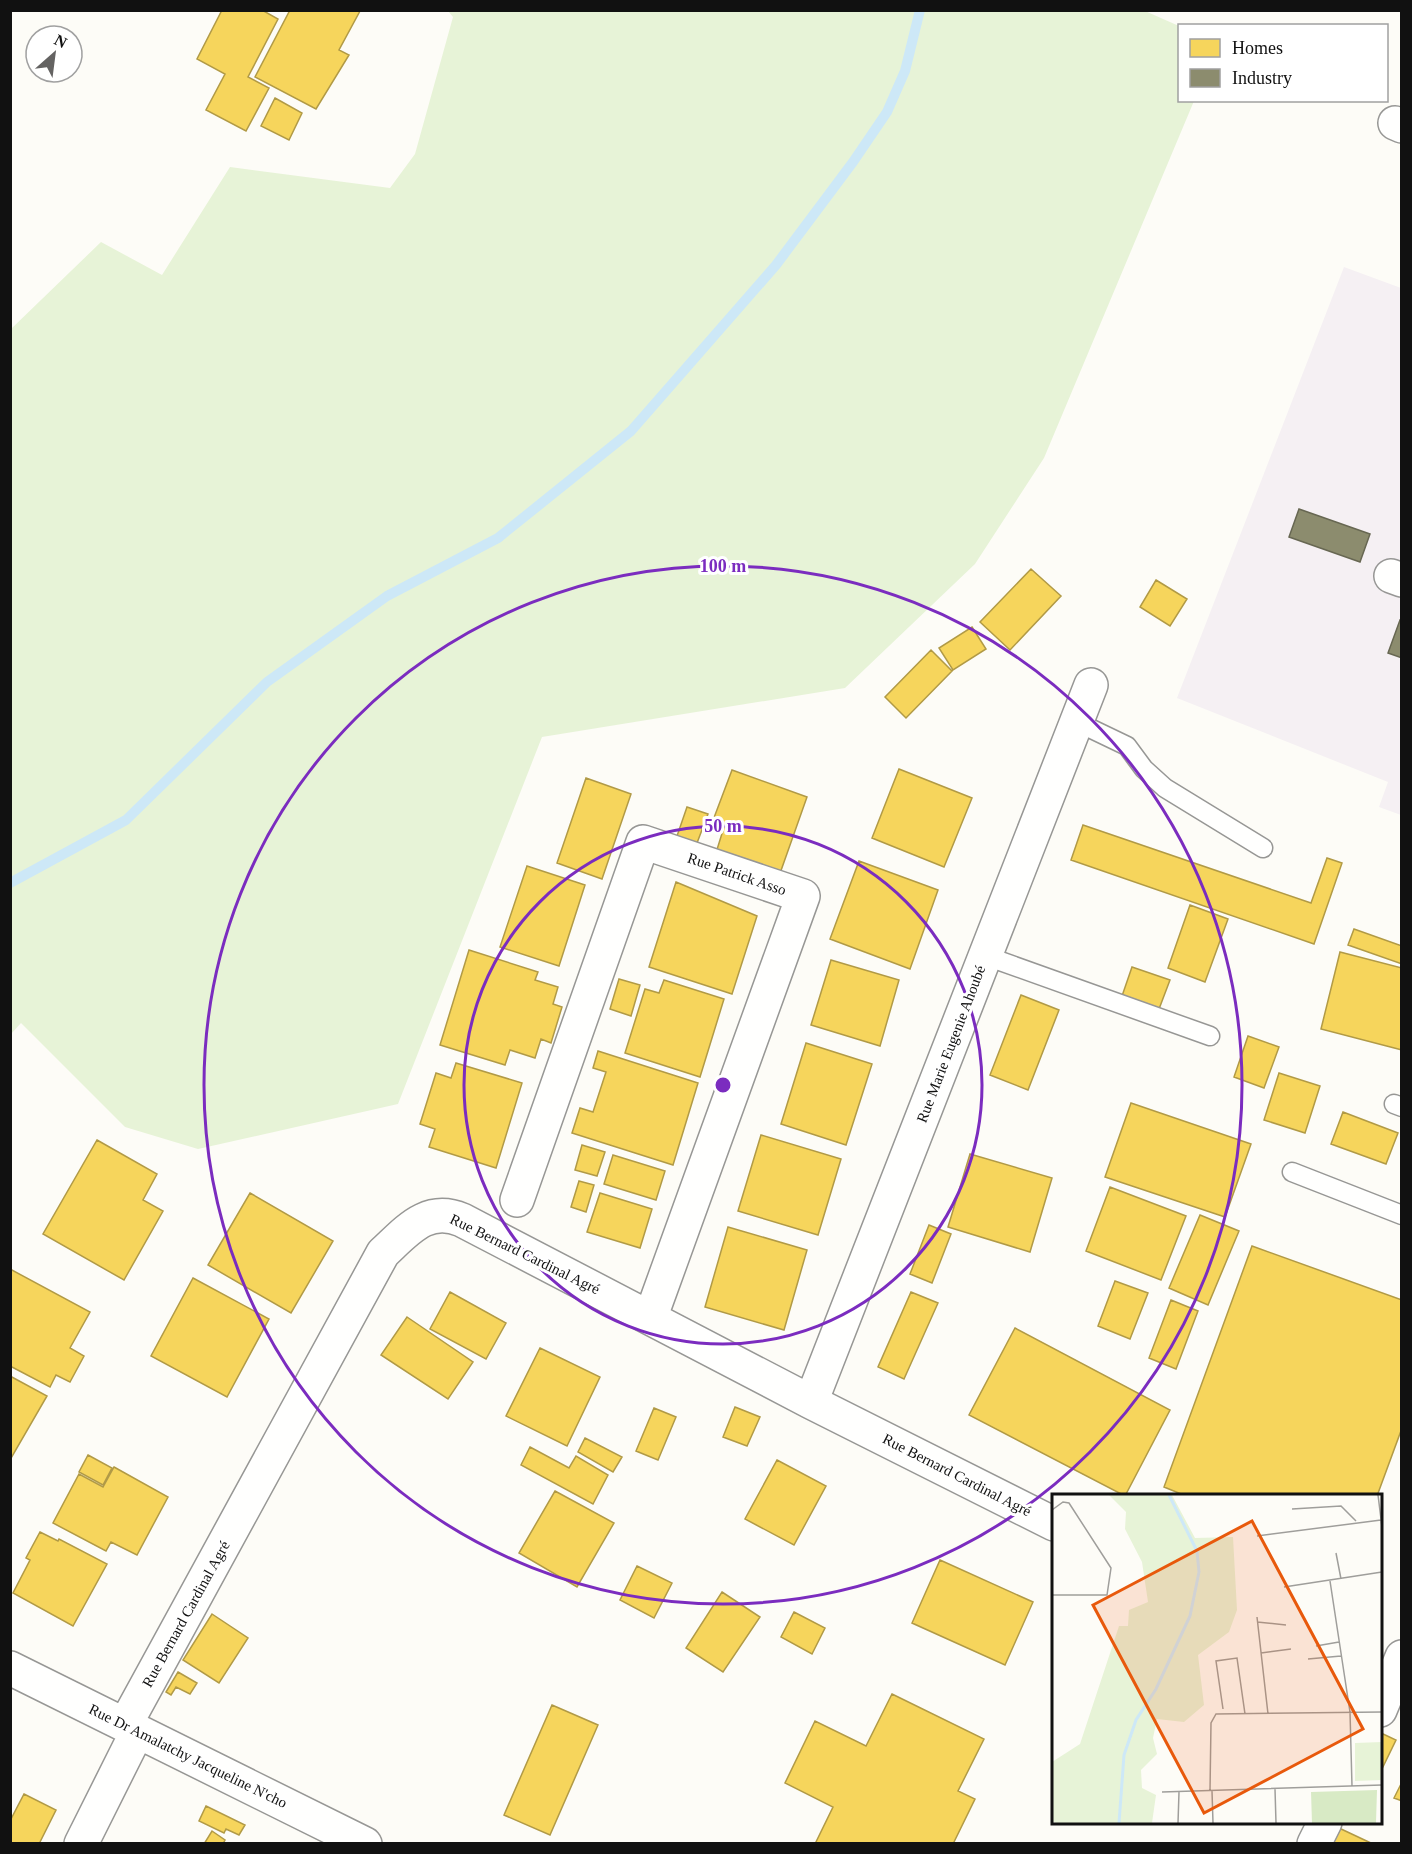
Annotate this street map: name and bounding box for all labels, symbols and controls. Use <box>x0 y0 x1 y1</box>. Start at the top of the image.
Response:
north arrow <box>24 24 84 84</box>
legend <box>1178 24 1388 102</box>
text: N <box>52 31 70 52</box>
text: Homes <box>1232 38 1283 58</box>
text: Industry <box>1232 68 1292 88</box>
text: 100 m <box>700 556 746 576</box>
text: 50 m <box>704 816 742 836</box>
street label: Rue Patrick Asso <box>686 850 788 898</box>
street label: Rue Marie Eugenie Ahoubé <box>914 963 989 1125</box>
centre of rings <box>713 1075 733 1095</box>
street label: Rue Bernard Cardinal Agré <box>448 1211 603 1297</box>
street label: Rue Bernard Cardinal Agré <box>880 1431 1034 1520</box>
inset map <box>1052 1494 1382 1824</box>
street label: Rue Bernard Cardinal Agré <box>139 1538 233 1690</box>
street label: Rue Dr Amalatchy Jacqueline N'cho <box>86 1701 290 1811</box>

